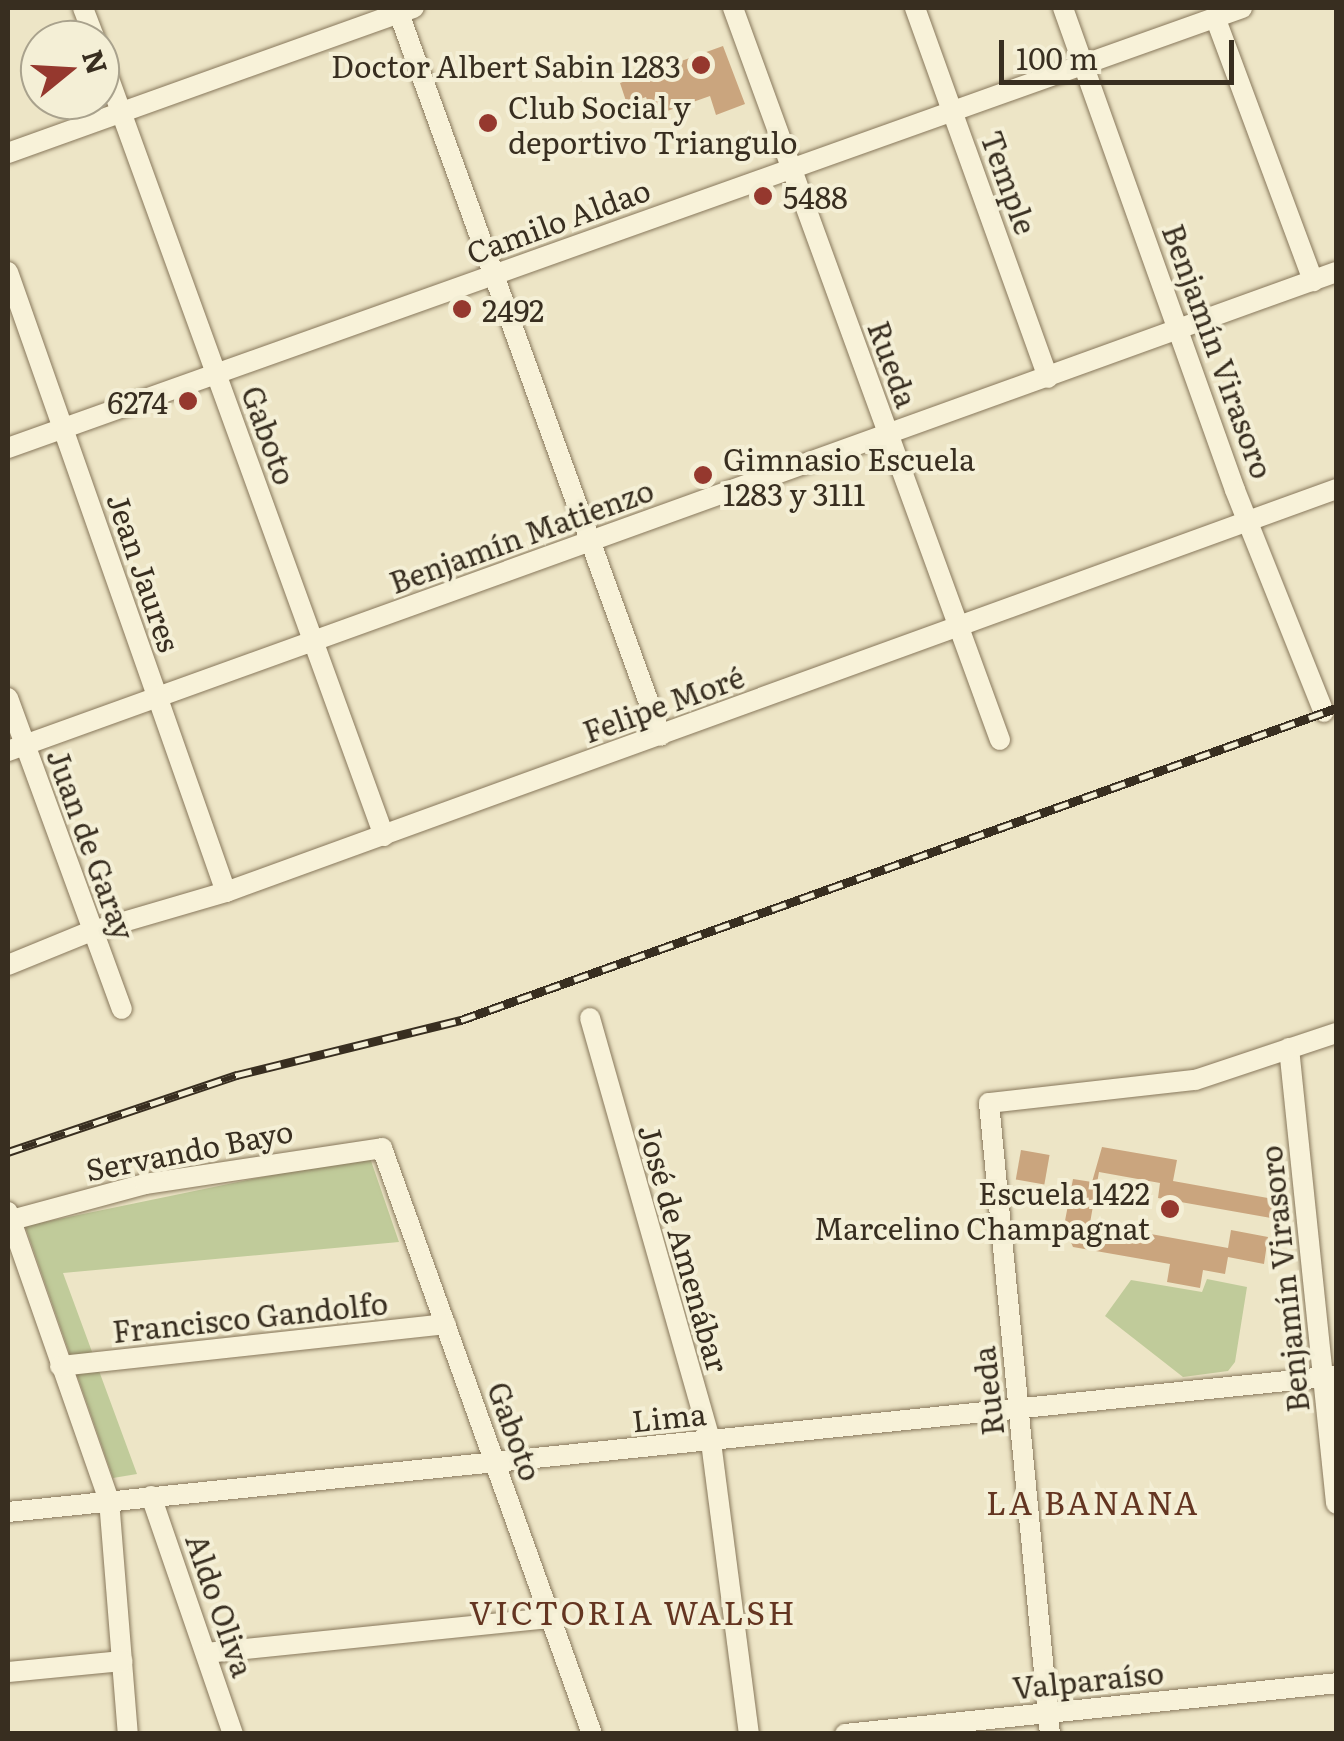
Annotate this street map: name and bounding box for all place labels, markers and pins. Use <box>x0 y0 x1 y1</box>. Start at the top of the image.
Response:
place label: Doctor Albert Sabin 1283 <box>331 47 681 83</box>
marker: Doctor Albert Sabin 1283 <box>690 54 712 76</box>
place label: Club Social y deportivo Triangulo <box>508 88 797 158</box>
marker: Club Social y deportivo Triangulo <box>477 112 499 134</box>
place label: 5488 <box>783 178 848 214</box>
marker: 5488 <box>752 185 774 207</box>
place label: 2492 <box>482 291 544 327</box>
marker: 2492 <box>451 298 473 320</box>
place label: 6274 <box>107 383 168 419</box>
marker: 6274 <box>177 390 199 412</box>
place label: Gimnasio Escuela 1283 y 3111 <box>723 440 975 510</box>
marker: Gimnasio Escuela 1283 y 3111 <box>692 464 714 486</box>
place label: Escuela 1422 Marcelino Champagnat <box>814 1174 1150 1244</box>
marker: Escuela 1422 Marcelino Champagnat <box>1159 1198 1181 1220</box>

